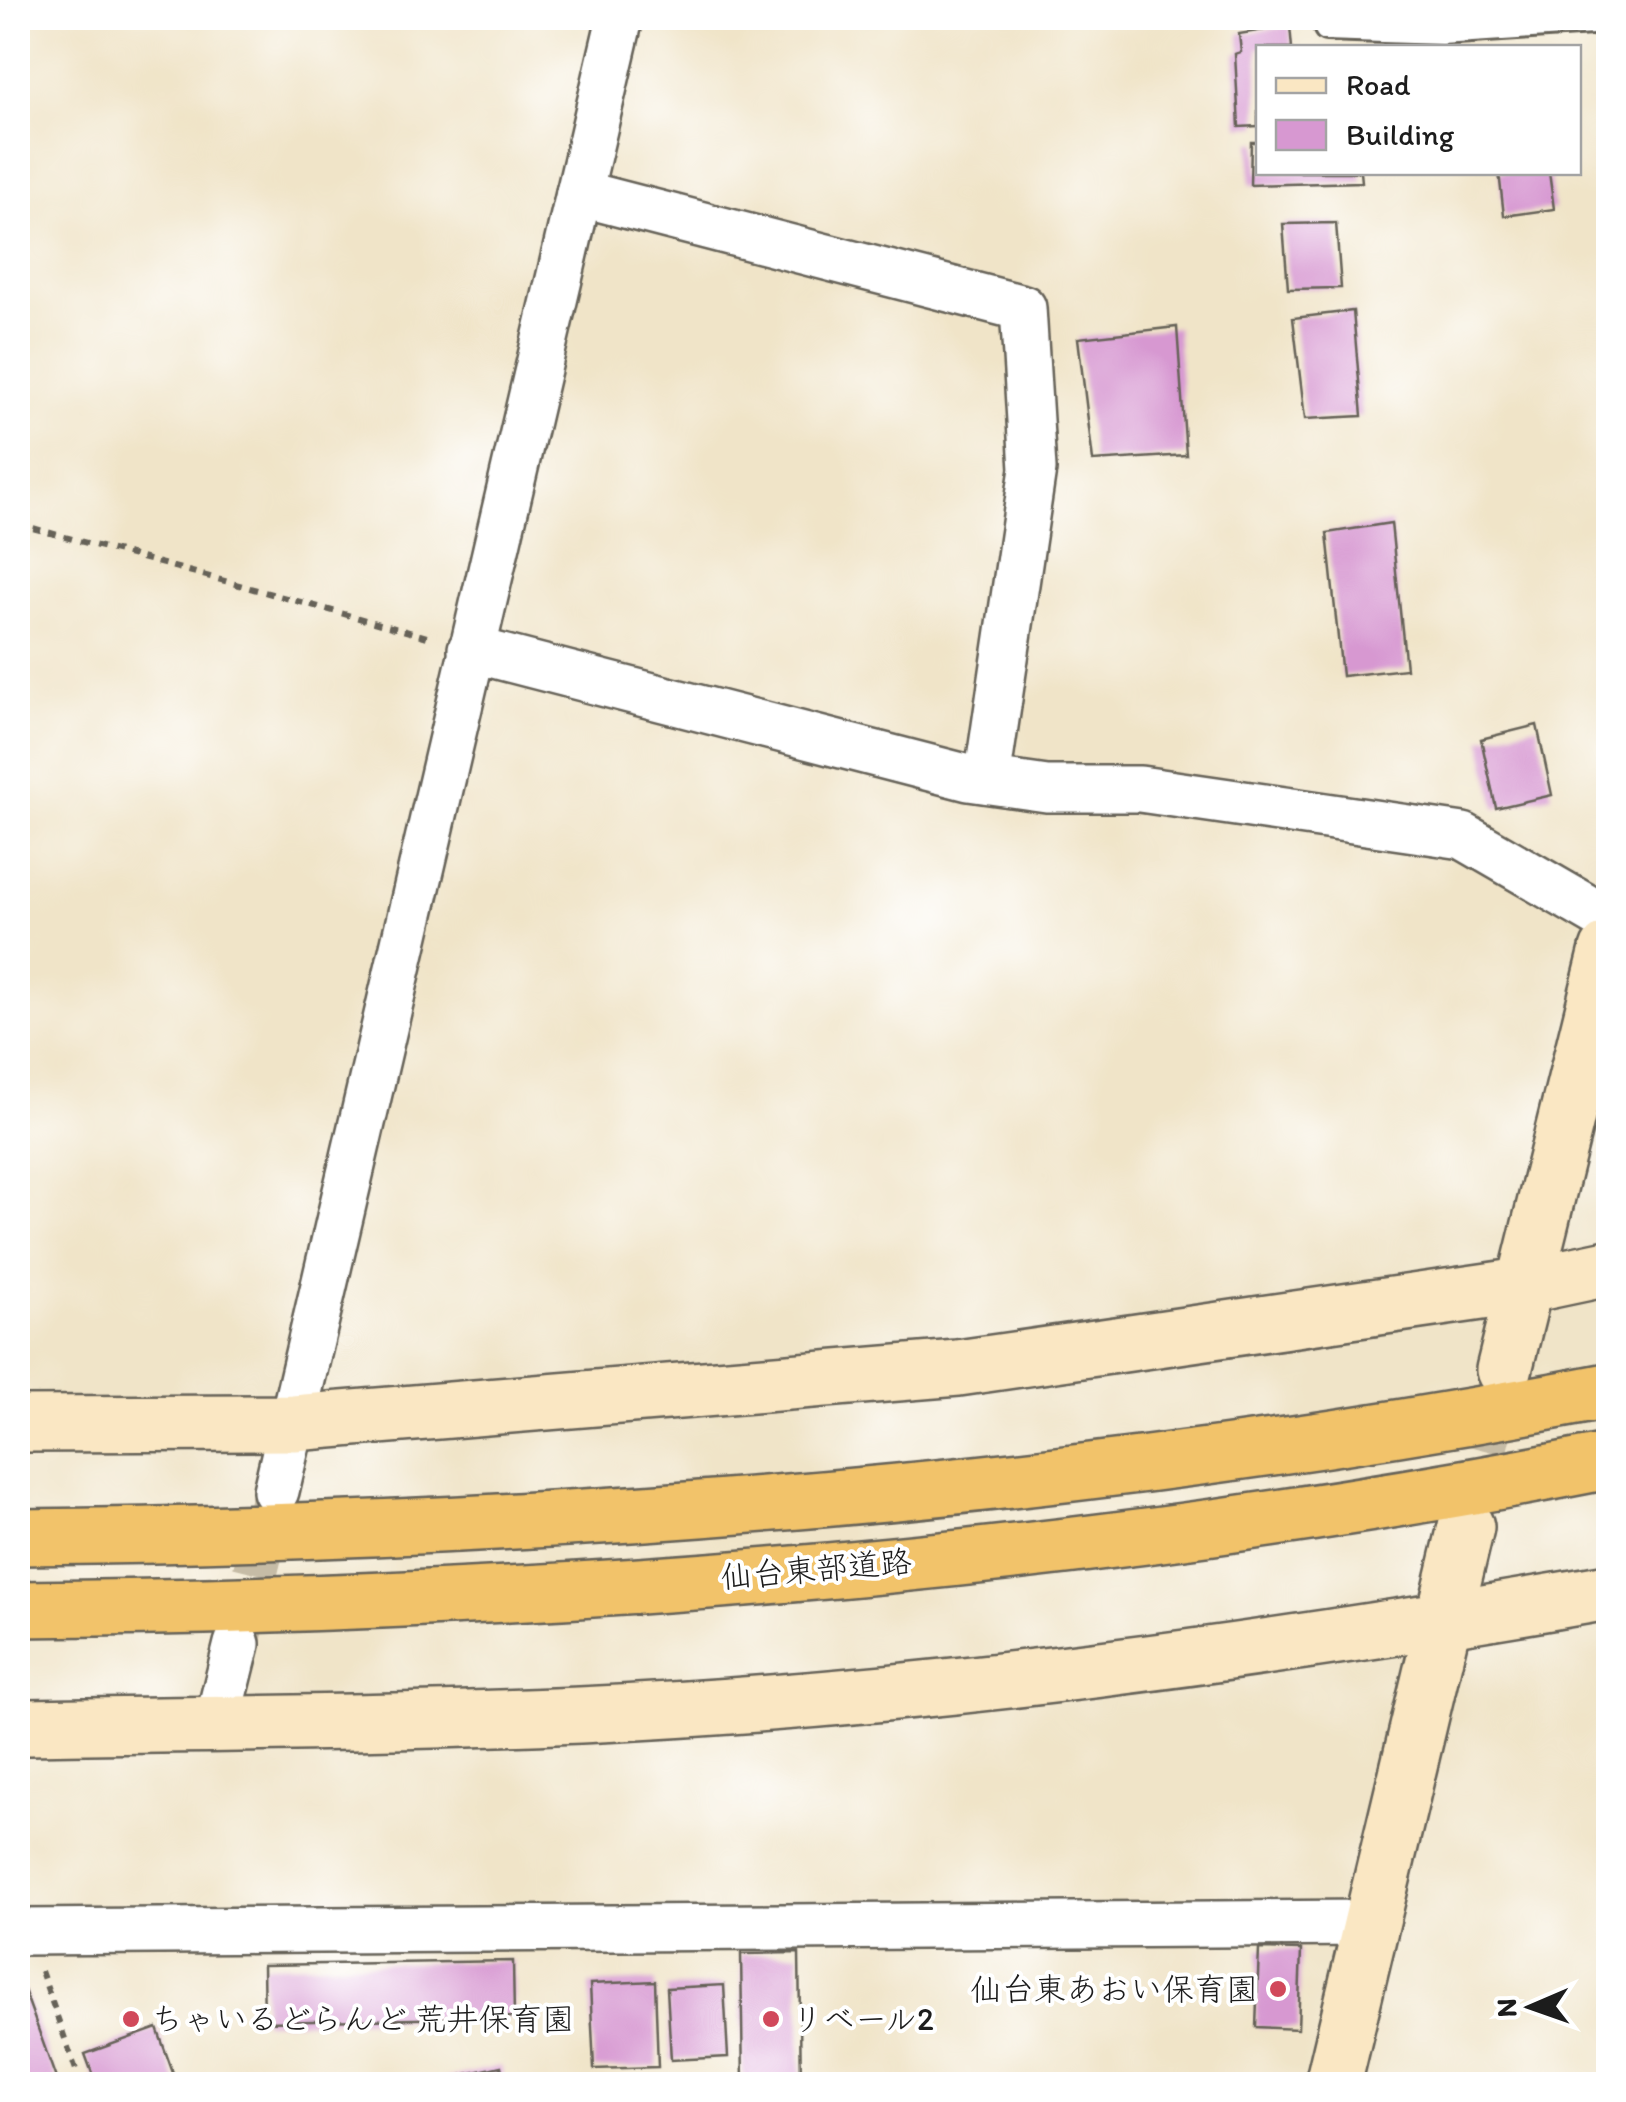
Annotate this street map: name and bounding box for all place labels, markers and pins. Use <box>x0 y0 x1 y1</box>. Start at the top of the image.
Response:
place label: 仙台東あおい保育園 <box>970 1970 1258 2008</box>
marker: 仙台東あおい保育園 <box>1267 1978 1289 2000</box>
place label: ちゃいるどらんど 荒井保育園 <box>151 2000 574 2038</box>
place label: リベール2 <box>791 2000 934 2038</box>
marker: ちゃいるどらんど 荒井保育園 <box>120 2008 142 2030</box>
marker: リベール2 <box>760 2008 782 2030</box>

